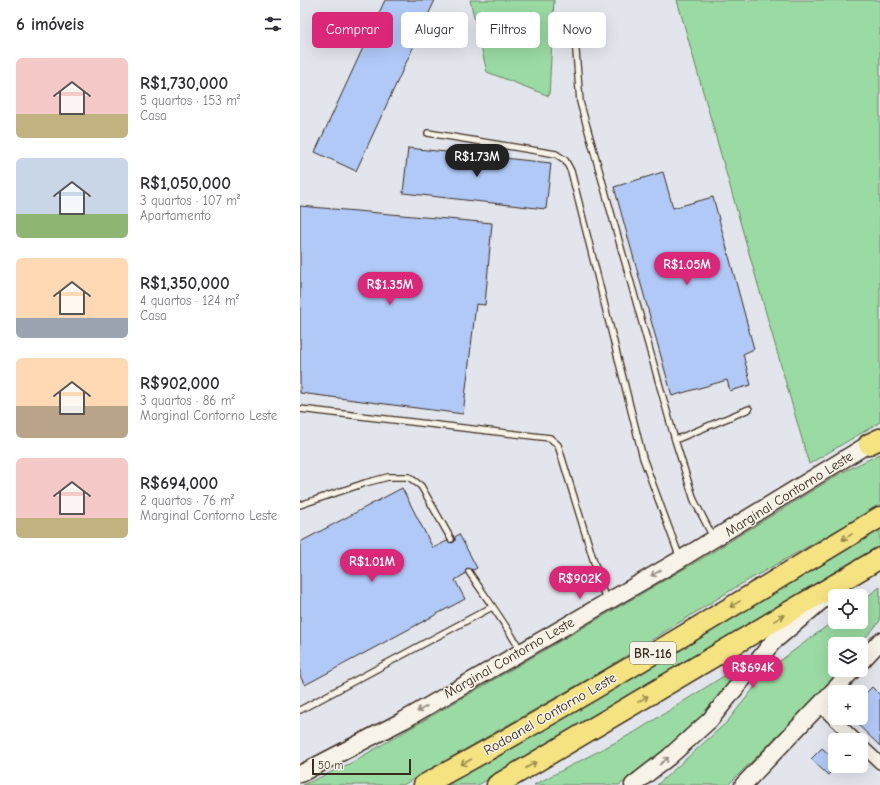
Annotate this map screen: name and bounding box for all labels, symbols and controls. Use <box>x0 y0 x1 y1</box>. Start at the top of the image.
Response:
chip: Comprar <box>312 12 393 48</box>
chip: Alugar <box>401 12 468 48</box>
chip: Filtros <box>476 12 540 48</box>
chip: Novo <box>548 12 606 48</box>
icon: filters <box>262 13 284 35</box>
text: 6 imóveis <box>16 15 84 34</box>
icon: home <box>48 74 96 122</box>
text: R$1,730,000 <box>140 74 228 93</box>
text: 5 quartos · 153 m² <box>140 93 240 108</box>
text: Casa <box>140 108 167 123</box>
pin: R$1.73M <box>440 144 514 178</box>
text: R$1.73M <box>454 149 500 164</box>
icon: home <box>48 174 96 222</box>
text: R$1,050,000 <box>140 174 231 193</box>
text: 3 quartos · 107 m² <box>140 193 240 208</box>
text: Apartamento <box>140 208 211 223</box>
pin: R$1.05M <box>650 252 724 286</box>
text: R$1.05M <box>663 257 711 272</box>
pin: R$1.35M <box>353 272 427 306</box>
icon: home <box>48 274 96 322</box>
text: R$1,350,000 <box>140 274 230 293</box>
text: R$1.35M <box>367 277 413 292</box>
text: 4 quartos · 124 m² <box>140 293 239 308</box>
text: Casa <box>140 308 167 323</box>
icon: home <box>48 374 96 422</box>
text: R$902,000 <box>140 374 220 393</box>
text: 3 quartos · 86 m² <box>140 393 235 408</box>
text: Marginal Contorno Leste <box>140 408 277 423</box>
street label: Marginal Contorno Leste <box>722 448 856 540</box>
icon: home <box>48 474 96 522</box>
text: R$694,000 <box>140 474 218 493</box>
text: 2 quartos · 76 m² <box>140 493 234 508</box>
text: Marginal Contorno Leste <box>140 508 277 523</box>
one-way arrow <box>841 534 853 542</box>
pin: R$1.01M <box>335 549 409 583</box>
text: R$1.01M <box>349 554 395 569</box>
pin: R$902K <box>547 566 613 600</box>
one-way arrow <box>650 569 662 577</box>
text: R$902K <box>558 571 602 586</box>
map controls <box>828 589 868 773</box>
button: locate <box>828 589 868 629</box>
one-way arrow <box>729 600 741 608</box>
one-way arrow <box>773 613 785 621</box>
street label: Marginal Contorno Leste <box>441 614 577 702</box>
button: layers <box>828 637 868 677</box>
road number: BR-116 <box>630 642 676 664</box>
pin: R$694K <box>720 655 786 689</box>
text: R$694K <box>732 660 774 675</box>
street label: Rodoanel Contorno Leste <box>481 669 619 759</box>
button: + <box>828 685 868 725</box>
one-way arrow <box>637 694 649 702</box>
one-way arrow <box>417 705 429 713</box>
button: − <box>828 733 868 773</box>
scale bar <box>312 757 411 776</box>
one-way arrow <box>659 757 670 766</box>
text: 50 m <box>318 759 343 772</box>
one-way arrow <box>460 759 472 767</box>
one-way arrow <box>525 761 536 769</box>

